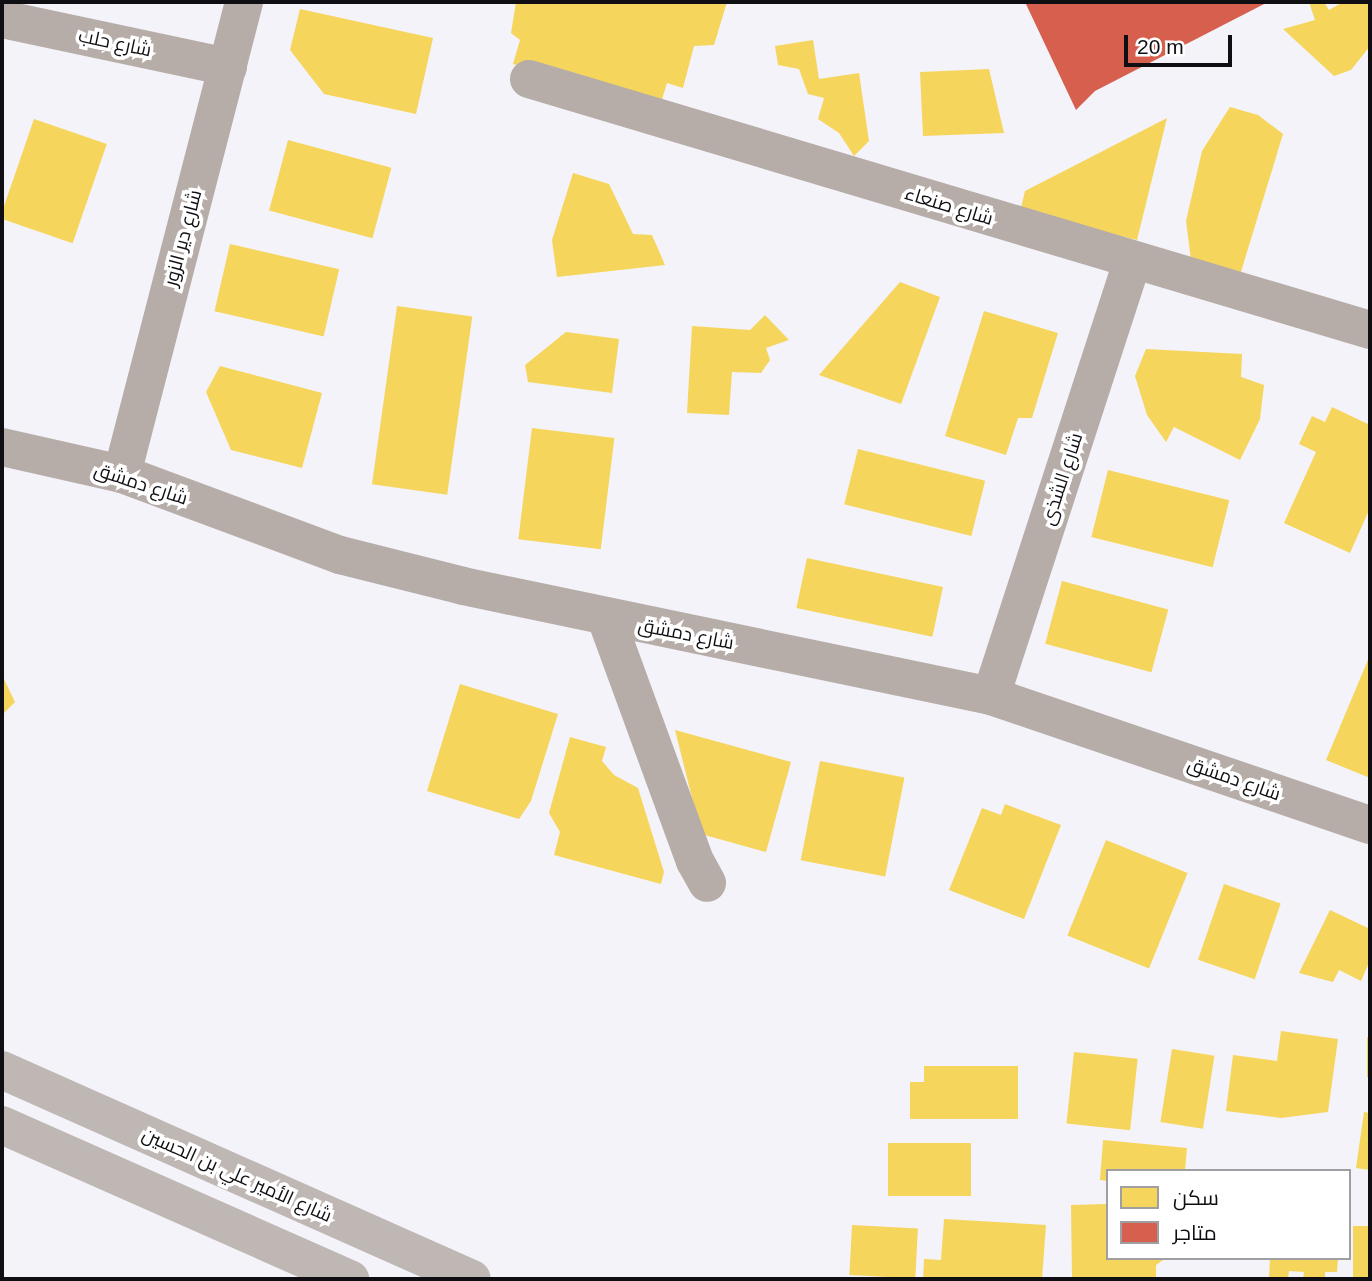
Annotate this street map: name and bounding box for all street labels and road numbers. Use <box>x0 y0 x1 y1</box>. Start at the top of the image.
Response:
street label: شارع حلب <box>76 24 154 62</box>
street label: شارع صنعاء <box>902 182 996 230</box>
street label: شارع دير الزور <box>159 187 207 289</box>
street label: شارع الشذى <box>1036 430 1088 528</box>
street label: شارع دمشق <box>91 458 191 510</box>
street label: شارع دمشق <box>636 614 736 654</box>
street label: شارع دمشق <box>1185 752 1283 806</box>
street label: شارع الأمير علي بن الحسين <box>139 1123 335 1227</box>

